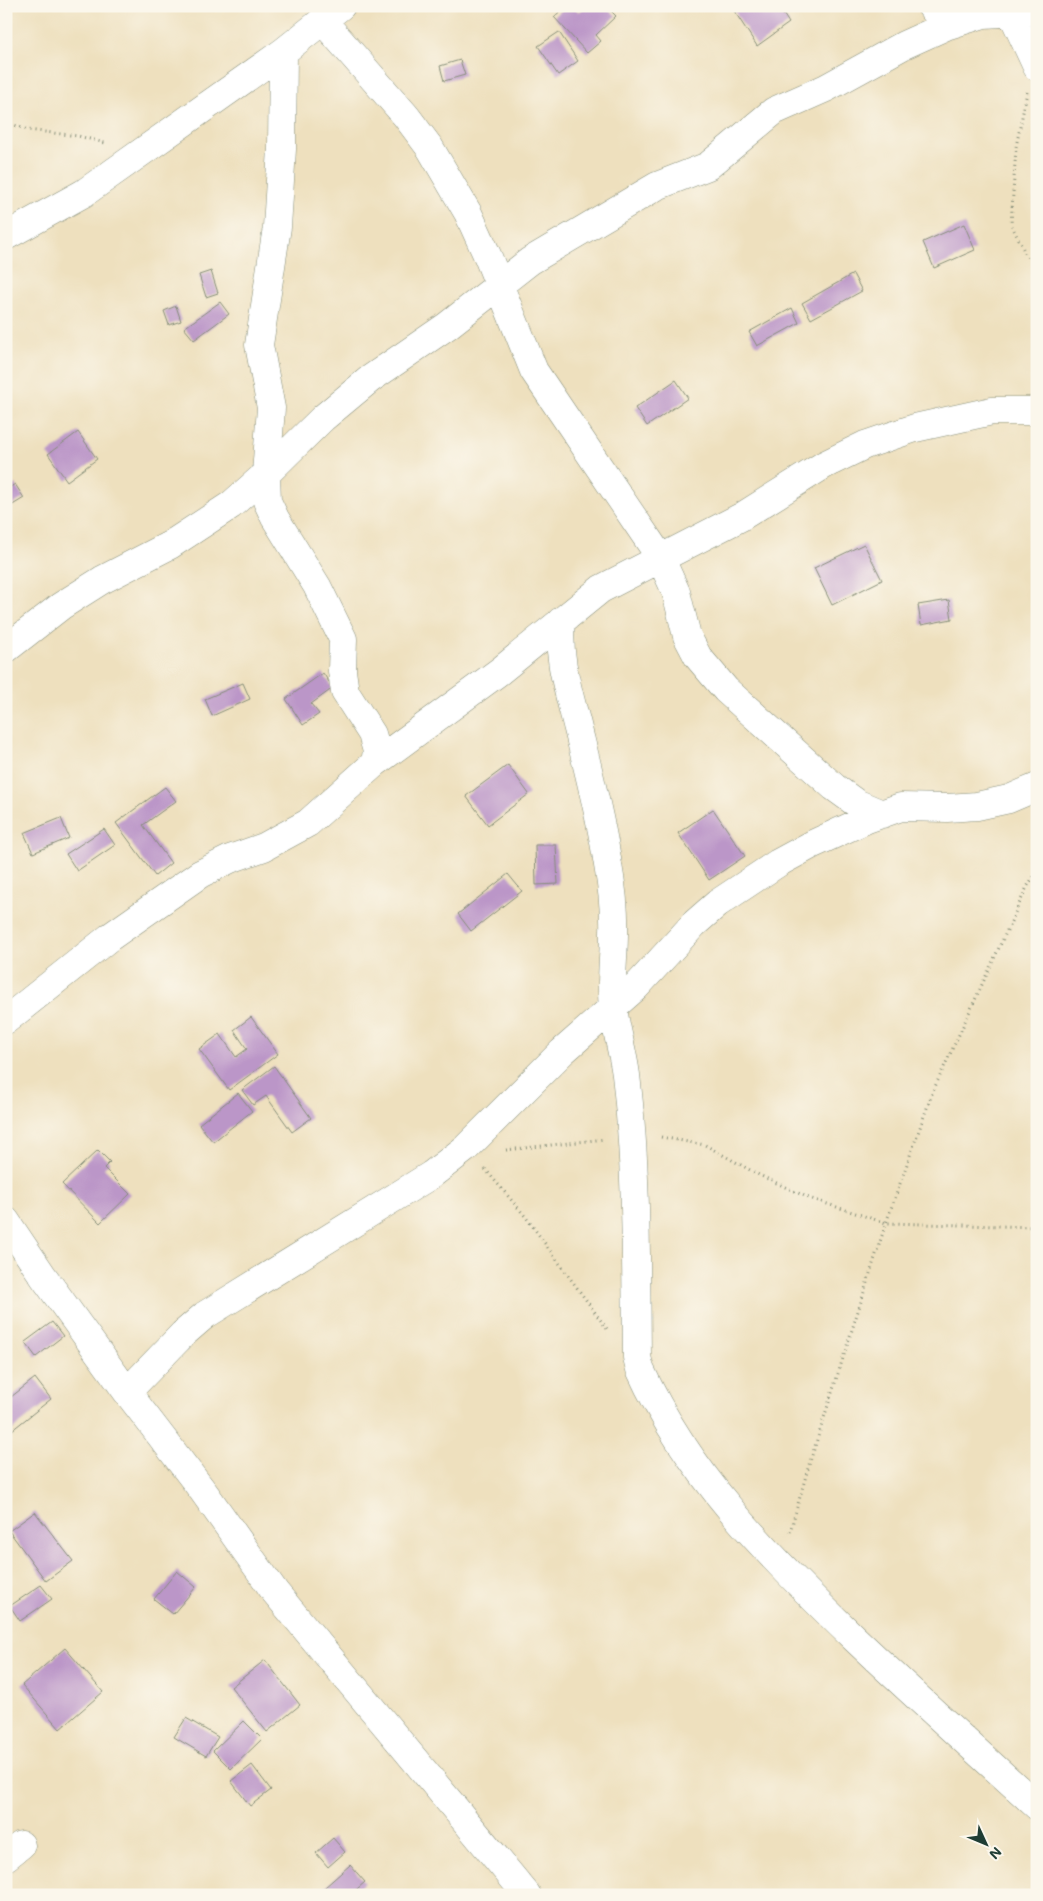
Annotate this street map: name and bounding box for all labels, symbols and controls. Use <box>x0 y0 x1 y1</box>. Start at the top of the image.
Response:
north arrow <box>960 1818 1010 1868</box>
text: N <box>985 1843 1006 1864</box>

